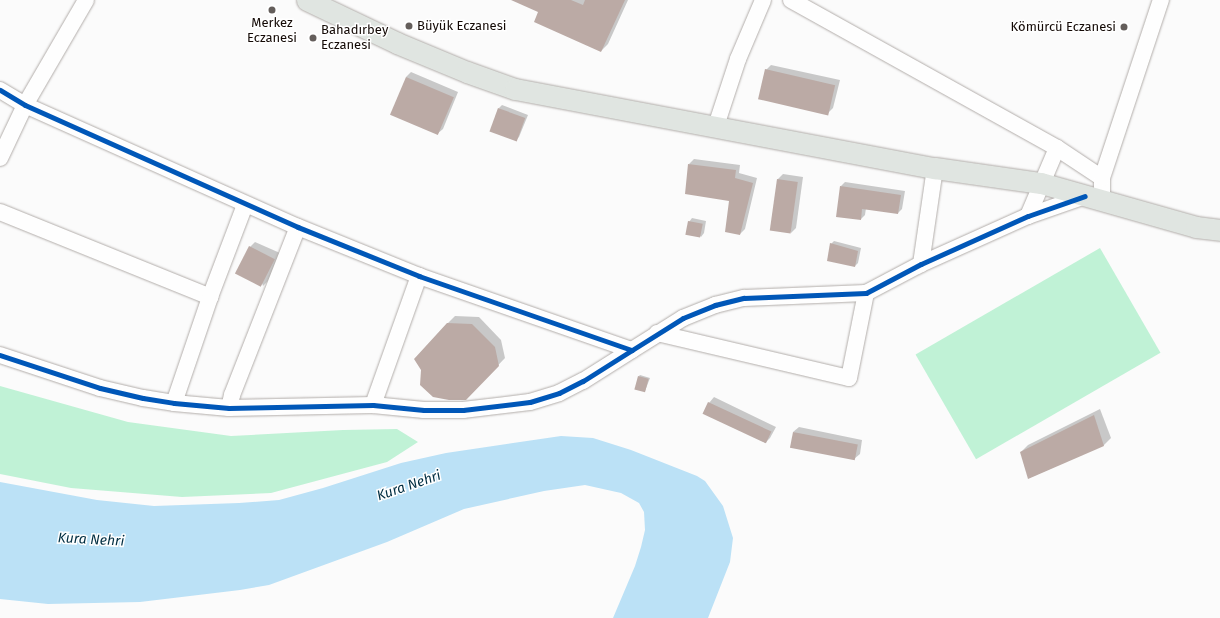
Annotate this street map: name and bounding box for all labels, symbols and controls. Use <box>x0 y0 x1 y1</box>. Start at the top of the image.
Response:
marker: Merkez Eczanesi <box>267 5 277 15</box>
place label: Merkez Eczanesi <box>247 16 297 47</box>
place label: Büyük Eczanesi <box>417 18 506 34</box>
place label: Kömürcü Eczanesi <box>1011 19 1116 35</box>
marker: Büyük Eczanesi <box>404 21 414 31</box>
marker: Kömürcü Eczanesi <box>1119 22 1129 32</box>
place label: Bahadırbey Eczanesi <box>321 23 388 54</box>
marker: Bahadırbey Eczanesi <box>308 33 318 43</box>
water label: Kura Nehri <box>375 467 443 505</box>
water label: Kura Nehri <box>57 530 125 550</box>

